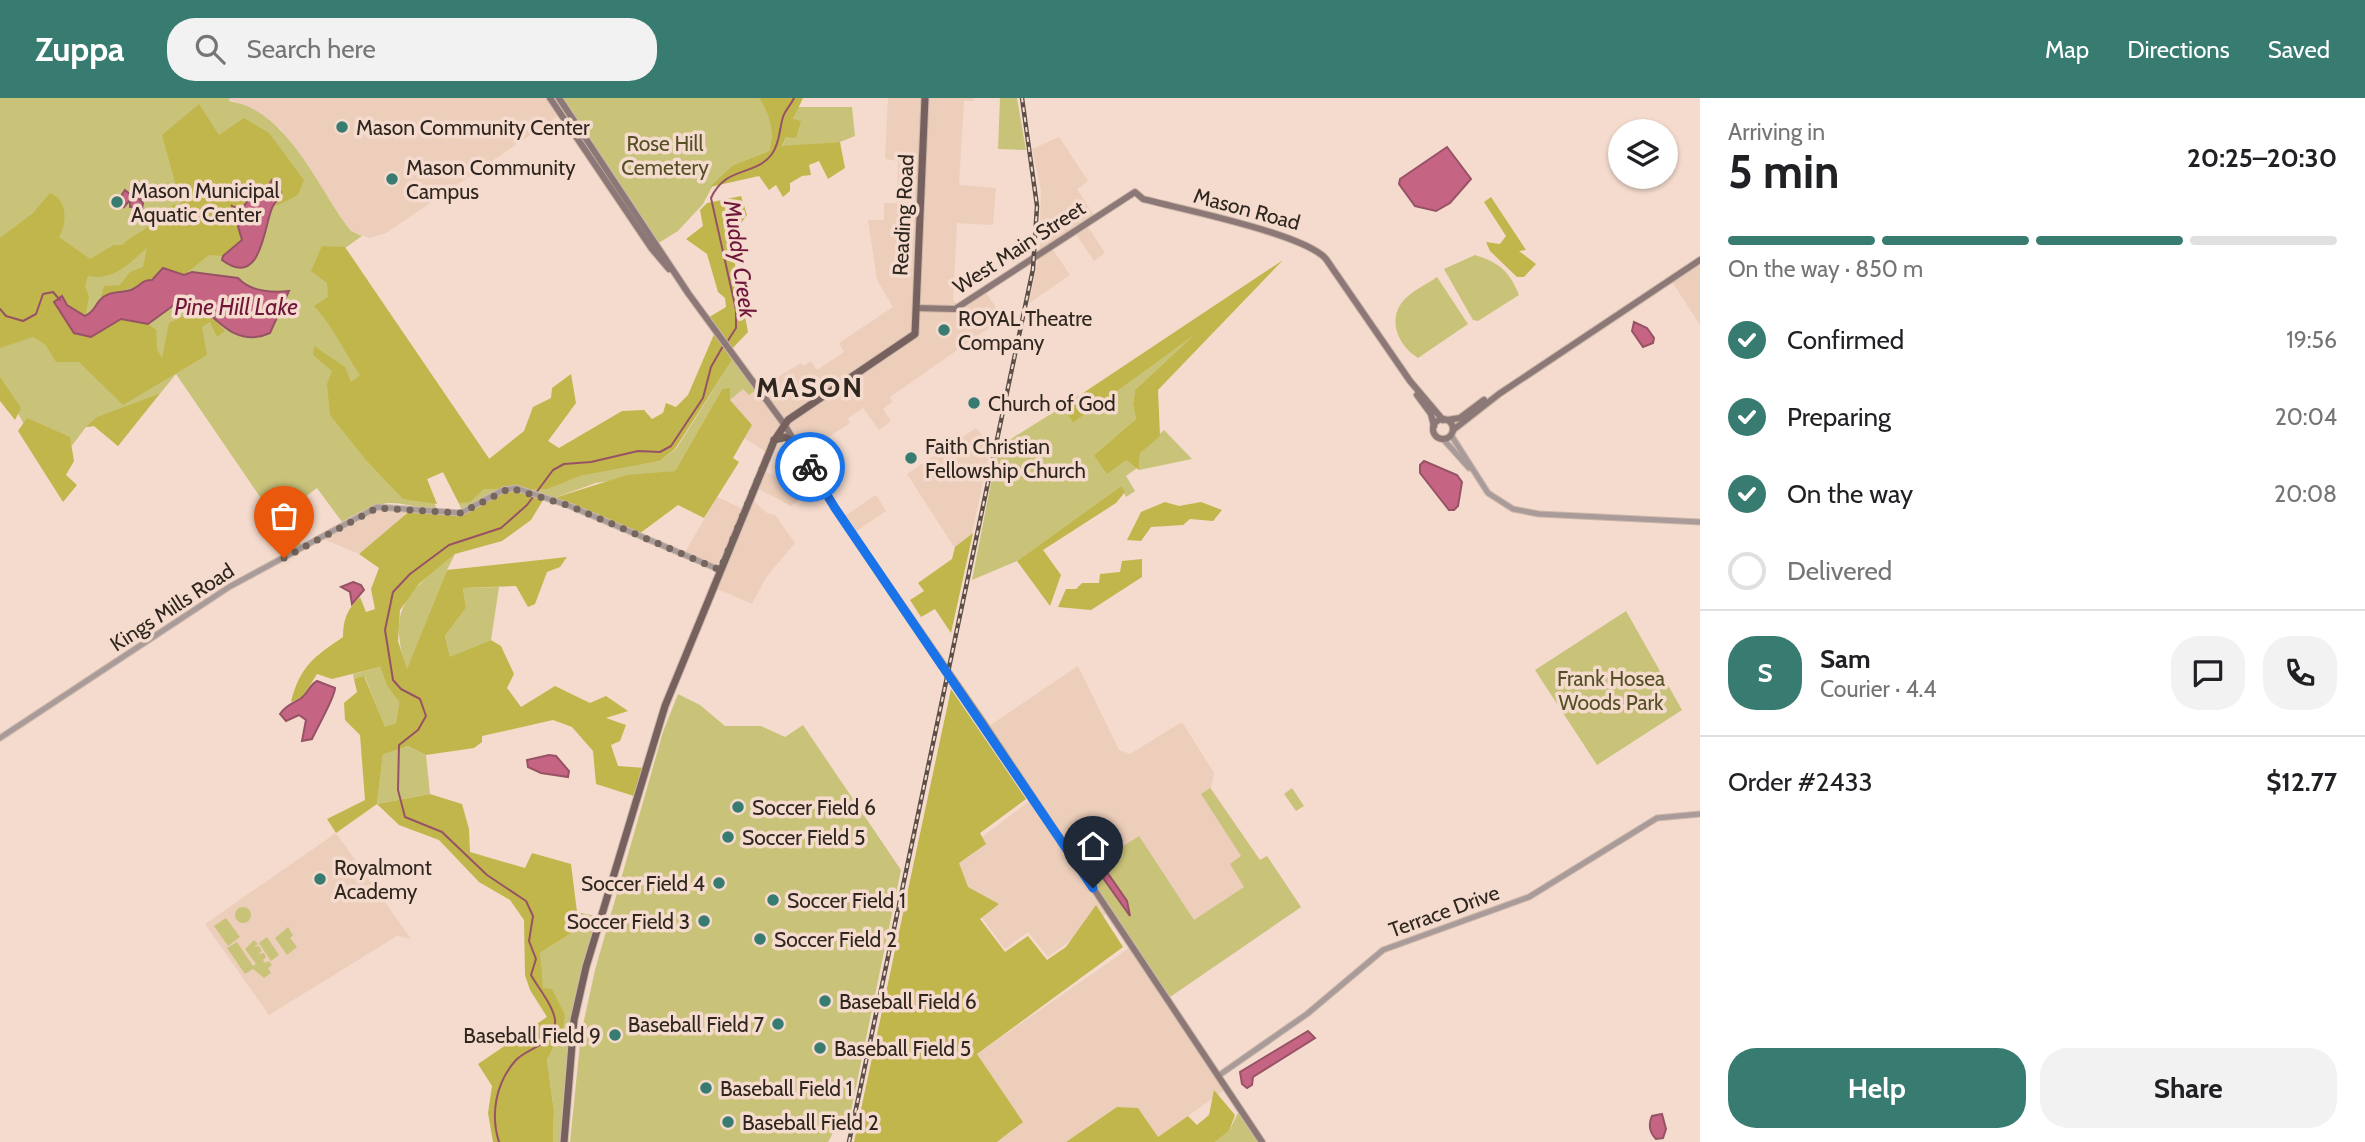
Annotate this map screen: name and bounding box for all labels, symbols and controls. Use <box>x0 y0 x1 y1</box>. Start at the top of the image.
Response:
search box <box>167 18 657 81</box>
text: Zuppa <box>35 29 125 69</box>
icon: search <box>191 30 229 68</box>
text: Search here <box>247 33 376 65</box>
text: Map <box>2045 35 2089 64</box>
text: Directions <box>2127 35 2230 64</box>
text: Saved <box>2268 35 2330 64</box>
place label: Mason Community Center <box>356 115 590 140</box>
text: Arriving in <box>1728 118 1825 146</box>
marker: Mason Community Center <box>334 119 350 135</box>
map controls <box>1608 119 1678 189</box>
button: layers <box>1608 119 1678 189</box>
park label: Rose Hill Cemetery <box>621 131 709 180</box>
text: 20:25–20:30 <box>2187 142 2337 174</box>
text: 5 min <box>1728 144 1839 200</box>
street label: Reading Road <box>887 154 919 276</box>
place label: Mason Community Campus <box>406 155 576 204</box>
marker: Mason Community Campus <box>384 171 400 187</box>
place label: Mason Municipal Aquatic Center <box>131 178 279 227</box>
street label: Mason Road <box>1191 183 1303 235</box>
marker: Mason Municipal Aquatic Center <box>109 194 125 210</box>
street label: West Main Street <box>948 195 1090 299</box>
water label: Muddy Creek <box>718 197 762 321</box>
text: On the way · 850 m <box>1728 255 1923 283</box>
water label: Pine Hill Lake <box>174 293 298 321</box>
place label: ROYAL Theatre Company <box>958 306 1093 355</box>
icon: check <box>1728 321 1766 359</box>
marker: ROYAL Theatre Company <box>936 322 952 338</box>
text: Confirmed <box>1787 324 1904 356</box>
text: 19:56 <box>2286 326 2337 354</box>
district label: MASON <box>756 370 864 404</box>
place label: Church of God <box>988 391 1116 416</box>
marker: Church of God <box>966 395 982 411</box>
icon: check <box>1728 398 1766 436</box>
text: Preparing <box>1787 401 1891 433</box>
text: 20:04 <box>2275 403 2337 431</box>
courier <box>775 432 845 502</box>
place label: Faith Christian Fellowship Church <box>925 434 1086 483</box>
icon: bike <box>791 448 829 486</box>
marker: Faith Christian Fellowship Church <box>903 450 919 466</box>
icon: check <box>1728 475 1766 513</box>
text: On the way <box>1787 478 1913 510</box>
text: 20:08 <box>2274 480 2337 508</box>
pin <box>254 486 314 558</box>
icon: bag <box>265 497 303 535</box>
text: Delivered <box>1787 555 1892 587</box>
street label: Kings Mills Road <box>105 558 239 656</box>
button: chat <box>2171 636 2245 710</box>
button: phone <box>2263 636 2337 710</box>
text: Sam <box>1820 643 1871 675</box>
text: S <box>1757 657 1773 689</box>
park label: Frank Hosea Woods Park <box>1557 666 1665 715</box>
text: Courier · 4.4 <box>1820 675 1937 703</box>
text: Order #2433 <box>1728 766 1873 798</box>
text: $12.77 <box>2266 766 2337 798</box>
place label: Soccer Field 6 <box>752 795 876 820</box>
marker: Soccer Field 6 <box>730 799 746 815</box>
pin <box>1063 816 1123 888</box>
place label: Soccer Field 5 <box>742 825 865 850</box>
icon: home <box>1074 827 1112 865</box>
marker: Soccer Field 5 <box>720 829 736 845</box>
place label: Royalmont Academy <box>334 855 432 904</box>
marker: Royalmont Academy <box>312 871 328 887</box>
place label: Soccer Field 4 <box>581 871 705 896</box>
marker: Soccer Field 4 <box>711 875 727 891</box>
street label: Terrace Drive <box>1385 879 1503 942</box>
place label: Soccer Field 1 <box>787 888 906 913</box>
marker: Soccer Field 1 <box>765 892 781 908</box>
place label: Soccer Field 3 <box>567 909 690 934</box>
marker: Soccer Field 3 <box>696 913 712 929</box>
place label: Soccer Field 2 <box>774 927 897 952</box>
marker: Soccer Field 2 <box>752 931 768 947</box>
place label: Baseball Field 6 <box>839 989 977 1014</box>
marker: Baseball Field 6 <box>817 993 833 1009</box>
place label: Baseball Field 7 <box>628 1012 764 1037</box>
marker: Baseball Field 7 <box>770 1016 786 1032</box>
place label: Baseball Field 9 <box>463 1023 601 1048</box>
marker: Baseball Field 9 <box>607 1027 623 1043</box>
place label: Baseball Field 5 <box>834 1036 971 1061</box>
marker: Baseball Field 5 <box>812 1040 828 1056</box>
button: Help <box>1728 1048 2026 1128</box>
button: Share <box>2040 1048 2337 1128</box>
place label: Baseball Field 1 <box>720 1076 853 1101</box>
marker: Baseball Field 1 <box>698 1080 714 1096</box>
place label: Baseball Field 2 <box>742 1110 879 1135</box>
marker: Baseball Field 2 <box>720 1114 736 1130</box>

